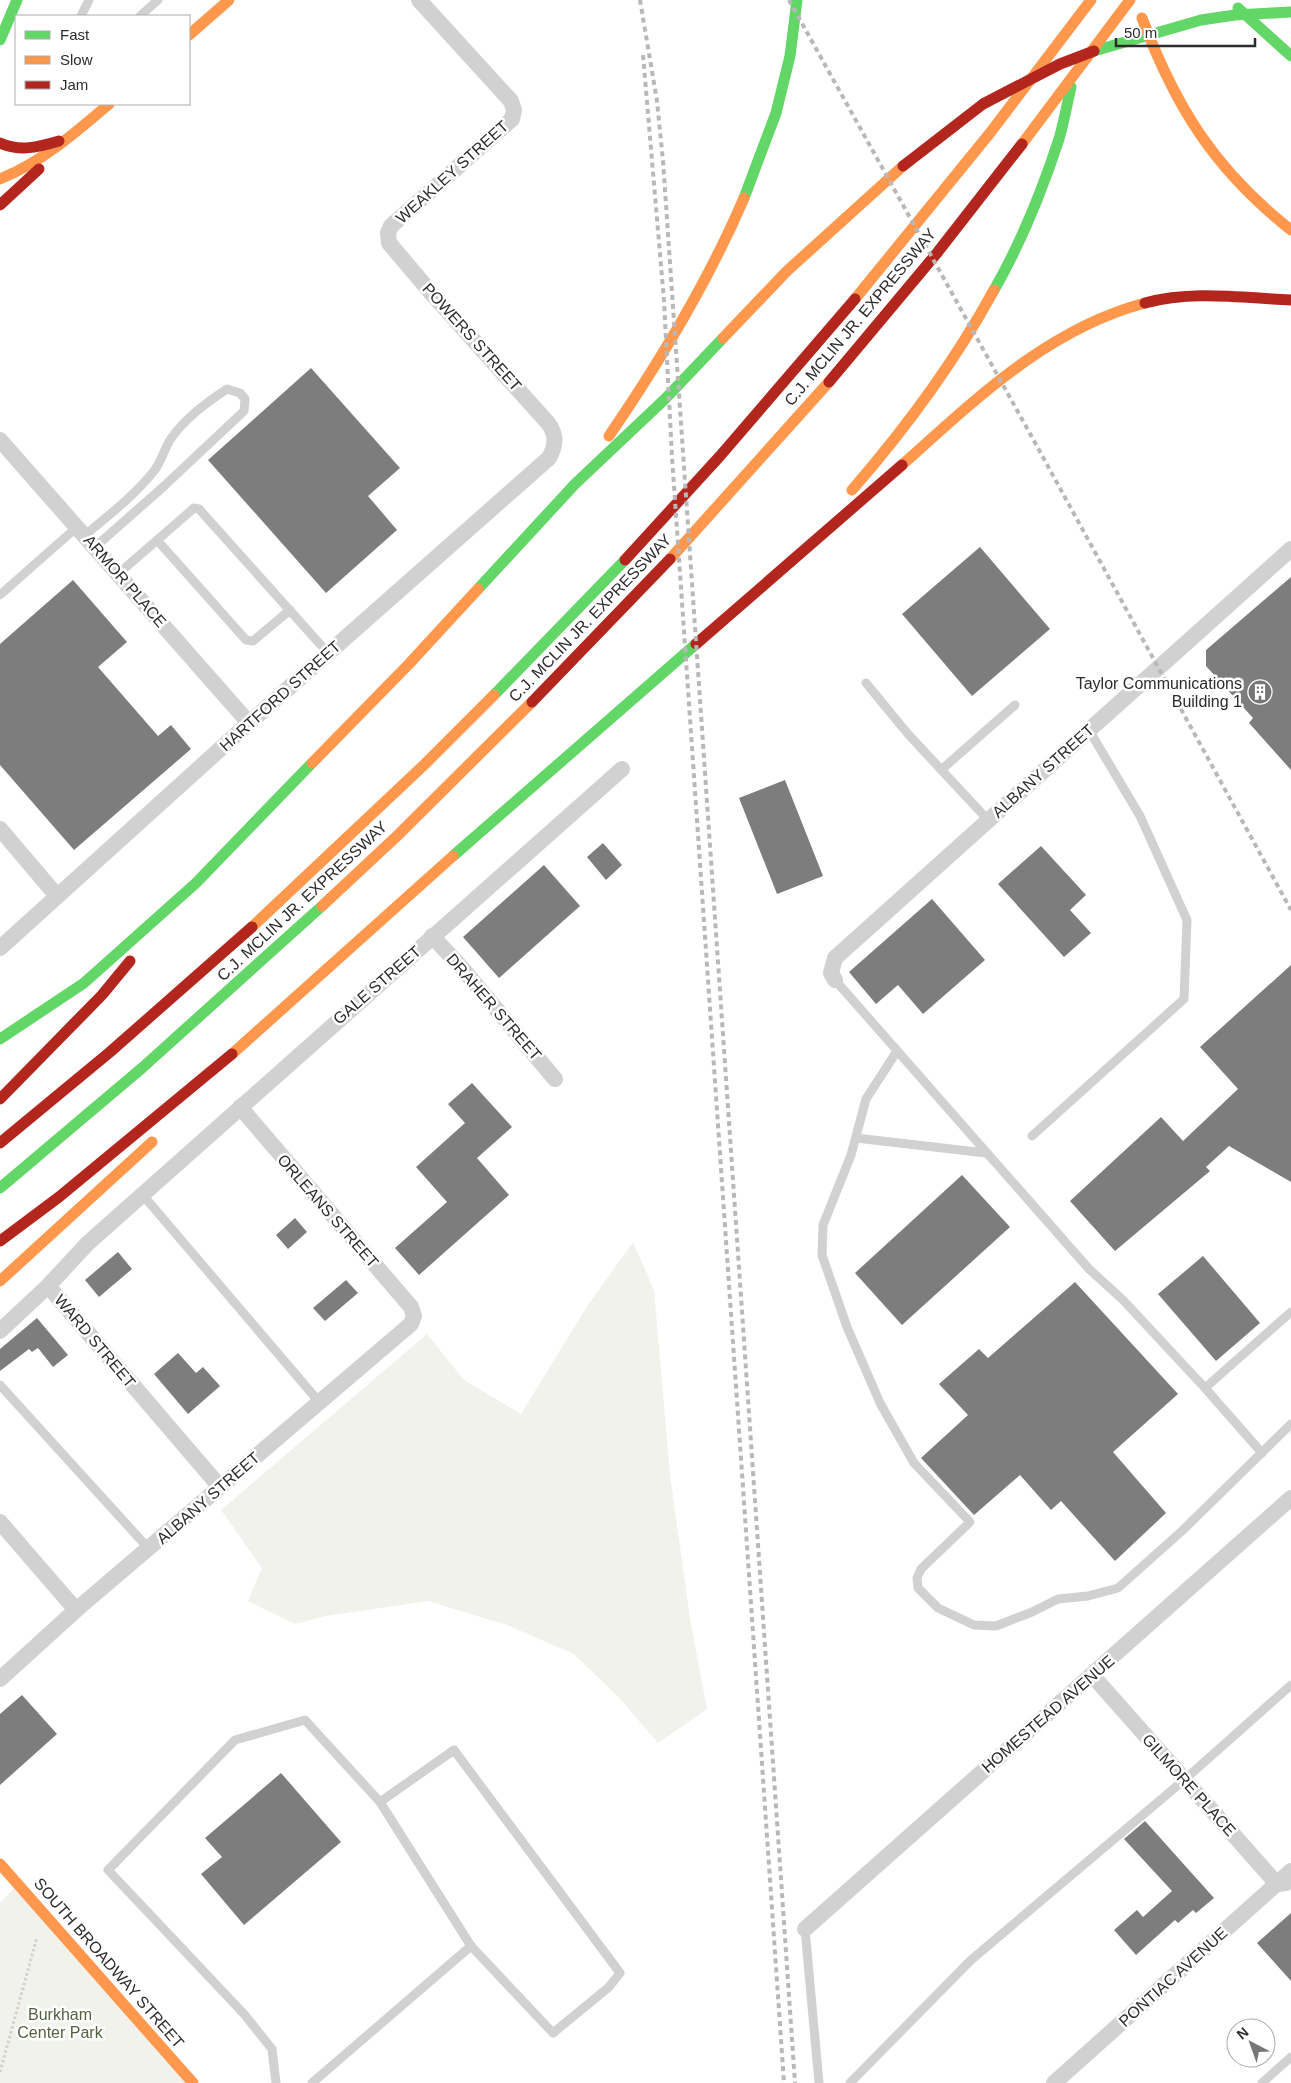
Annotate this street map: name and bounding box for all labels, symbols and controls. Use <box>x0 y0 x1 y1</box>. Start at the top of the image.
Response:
legend <box>15 15 190 105</box>
scale bar <box>1116 15 1255 47</box>
text: 50 m <box>1124 24 1157 41</box>
text: Fast <box>60 26 90 43</box>
text: Slow <box>60 51 93 68</box>
text: Jam <box>60 76 88 93</box>
street label: WEAKLEY STREET <box>393 117 512 227</box>
street label: C.J. MCLIN JR. EXPRESSWAY <box>781 225 939 409</box>
street label: POWERS STREET <box>419 280 525 394</box>
street label: ARMOR PLACE <box>80 531 170 631</box>
street label: C.J. MCLIN JR. EXPRESSWAY <box>505 531 675 705</box>
street label: HARTFORD STREET <box>216 637 344 755</box>
place label: Taylor Communications Building 1 <box>1076 675 1242 710</box>
building icon: Taylor Communications Building 1 <box>1247 679 1273 705</box>
street label: ALBANY STREET <box>989 721 1097 821</box>
street label: C.J. MCLIN JR. EXPRESSWAY <box>214 818 391 984</box>
street label: GALE STREET <box>330 942 424 1028</box>
street label: DRAHER STREET <box>443 950 545 1064</box>
street label: ORLEANS STREET <box>274 1151 382 1271</box>
street label: WARD STREET <box>51 1291 139 1391</box>
street label: ALBANY STREET <box>153 1449 263 1547</box>
street label: HOMESTEAD AVENUE <box>978 1652 1118 1776</box>
street label: GILMORE PLACE <box>1139 1731 1239 1839</box>
street label: SOUTH BROADWAY STREET <box>31 1875 187 2051</box>
street label: PONTIAC AVENUE <box>1116 1924 1230 2030</box>
park label: Burkham Center Park <box>17 2006 104 2041</box>
north arrow <box>1226 2018 1276 2068</box>
text: N <box>1233 2024 1252 2043</box>

